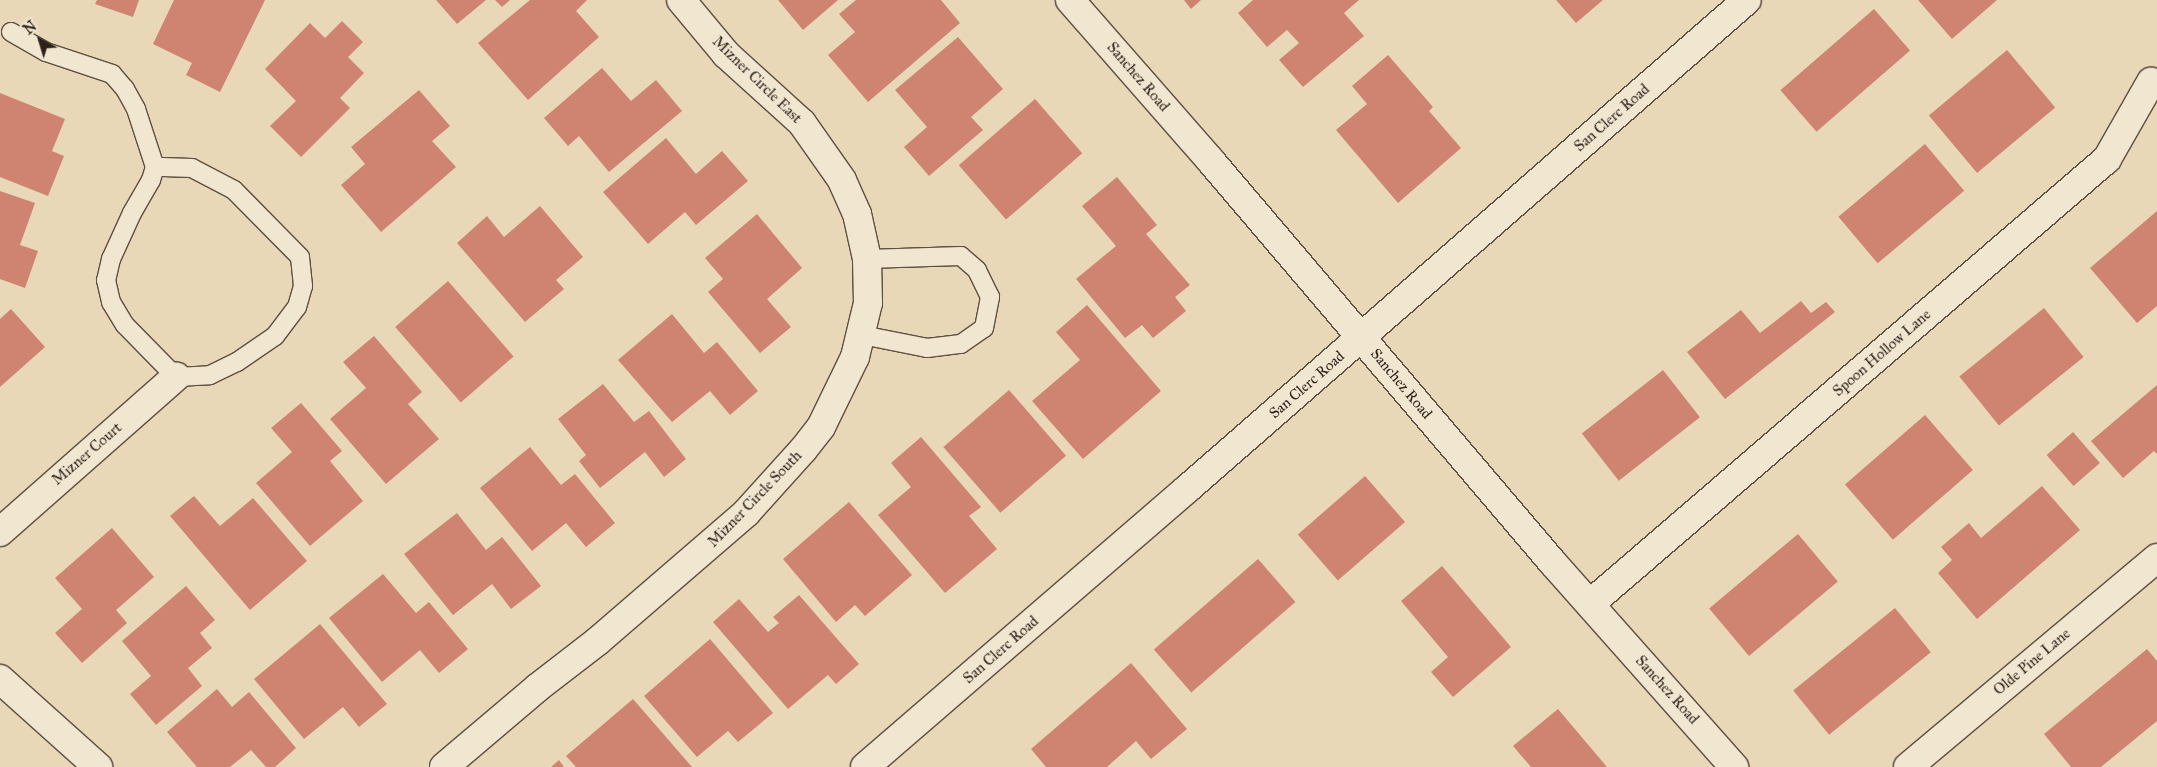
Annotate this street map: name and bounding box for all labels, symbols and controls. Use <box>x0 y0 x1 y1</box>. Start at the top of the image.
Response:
north arrow <box>15 15 65 65</box>
text: N <box>20 18 40 38</box>
street label: Mizner Circle East <box>709 33 805 127</box>
street label: Sanchez Road <box>1103 39 1173 115</box>
street label: San Clerc Road <box>1571 80 1653 156</box>
street label: Spoon Hollow Lane <box>1829 306 1935 400</box>
street label: Sanchez Road <box>1366 345 1436 423</box>
street label: San Clerc Road <box>1266 347 1348 423</box>
street label: Mizner Court <box>48 419 126 489</box>
street label: Mizner Circle South <box>704 447 806 551</box>
street label: San Clerc Road <box>960 612 1042 688</box>
street label: Olde Pine Lane <box>1990 625 2074 699</box>
street label: Sanchez Road <box>1632 652 1702 728</box>

